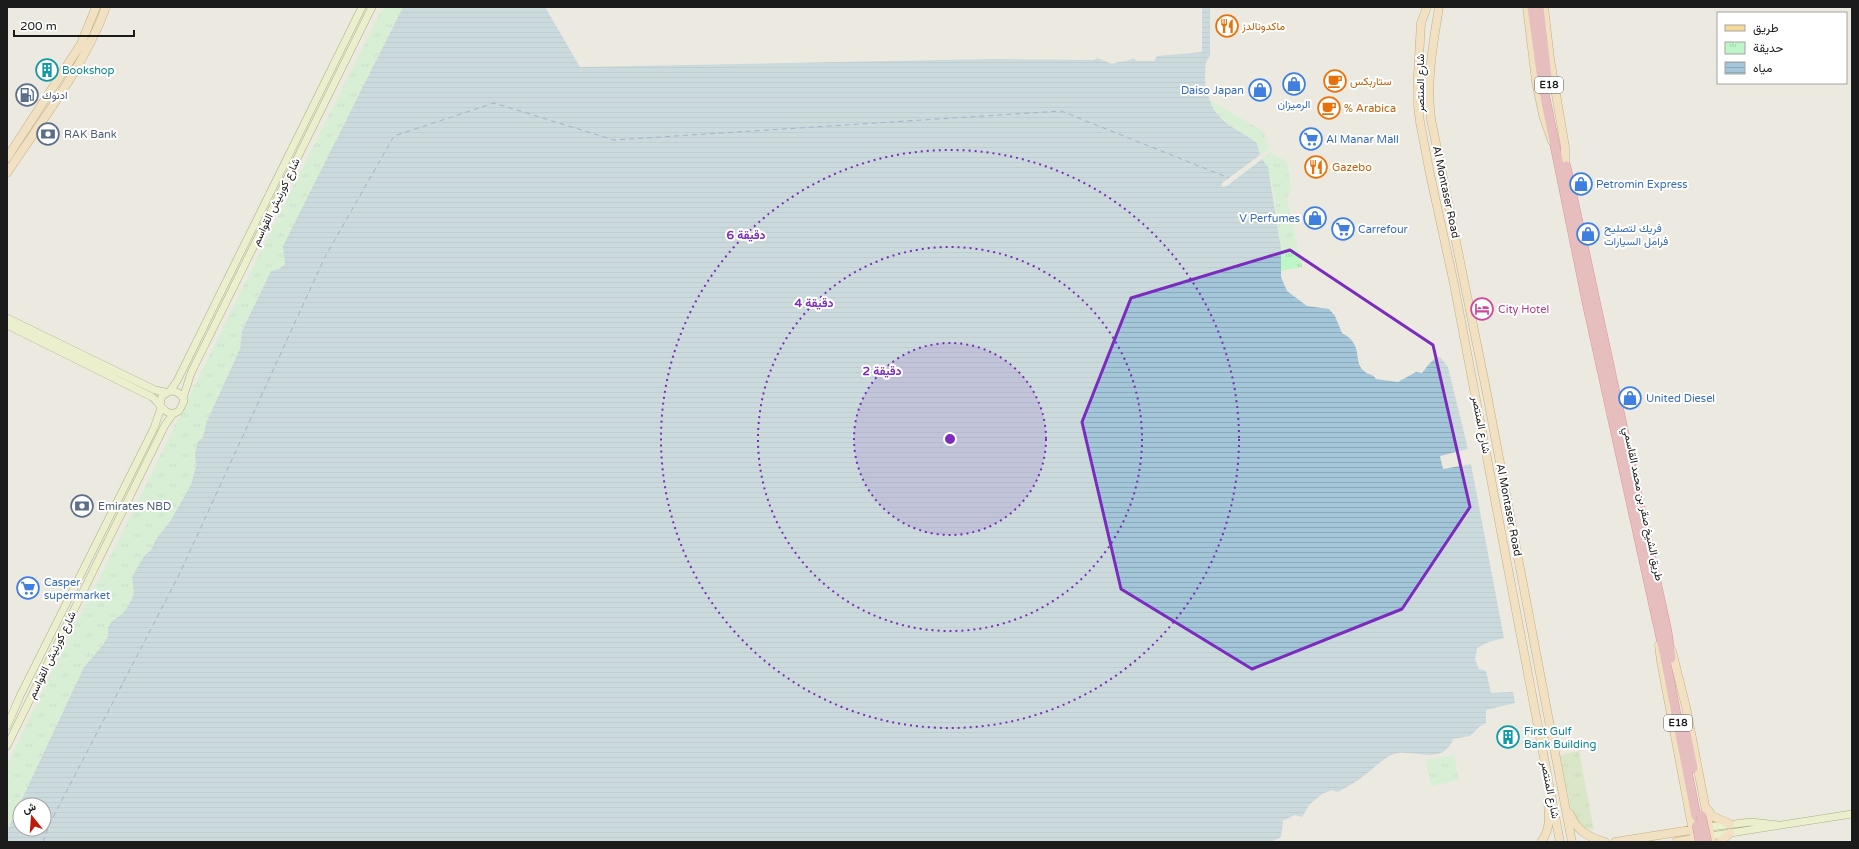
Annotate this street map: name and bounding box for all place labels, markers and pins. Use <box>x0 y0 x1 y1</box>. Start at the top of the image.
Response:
restaurant icon: ماكدونالدز <box>1214 13 1240 39</box>
place label: ماكدونالدز <box>1241 20 1285 33</box>
building icon: Bookshop <box>34 57 60 83</box>
place label: Bookshop <box>62 64 115 77</box>
cafe icon: ستاربكس <box>1322 68 1348 94</box>
shop icon: الرميزان <box>1281 71 1307 97</box>
place label: ستاربكس <box>1350 75 1392 88</box>
shop icon: Daiso Japan <box>1247 77 1273 103</box>
fuel station icon: ادنوك <box>14 82 40 108</box>
place label: Daiso Japan <box>1181 84 1244 97</box>
place label: ادنوك <box>42 89 68 102</box>
cafe icon: % Arabica <box>1316 95 1342 121</box>
place label: الرميزان <box>1278 98 1310 111</box>
place label: % Arabica <box>1344 102 1396 115</box>
bank icon: RAK Bank <box>35 121 61 147</box>
supermarket icon: Al Manar Mall <box>1298 126 1324 152</box>
place label: RAK Bank <box>64 128 117 141</box>
place label: Al Manar Mall <box>1326 133 1399 146</box>
restaurant icon: Gazebo <box>1303 154 1329 180</box>
place label: Gazebo <box>1332 161 1372 174</box>
shop icon: Petromin Express <box>1568 171 1594 197</box>
place label: Petromin Express <box>1596 178 1688 191</box>
shop icon: V Perfumes <box>1302 205 1328 231</box>
place label: V Perfumes <box>1239 212 1300 225</box>
supermarket icon: Carrefour <box>1330 216 1356 242</box>
shop icon: فريك لتصليح فرامل السيارات <box>1575 221 1601 247</box>
place label: فريك لتصليح فرامل السيارات <box>1604 222 1668 248</box>
place label: Carrefour <box>1358 223 1409 236</box>
hotel icon: City Hotel <box>1469 296 1495 322</box>
place label: City Hotel <box>1498 303 1549 316</box>
shop icon: United Diesel <box>1617 385 1643 411</box>
place label: United Diesel <box>1646 392 1715 405</box>
centre of rings <box>943 432 957 446</box>
bank icon: Emirates NBD <box>69 493 95 519</box>
place label: Emirates NBD <box>98 500 171 513</box>
supermarket icon: Casper supermarket <box>15 575 41 601</box>
place label: Casper supermarket <box>44 576 110 602</box>
building icon: First Gulf Bank Building <box>1495 724 1521 750</box>
place label: First Gulf Bank Building <box>1524 725 1596 751</box>

